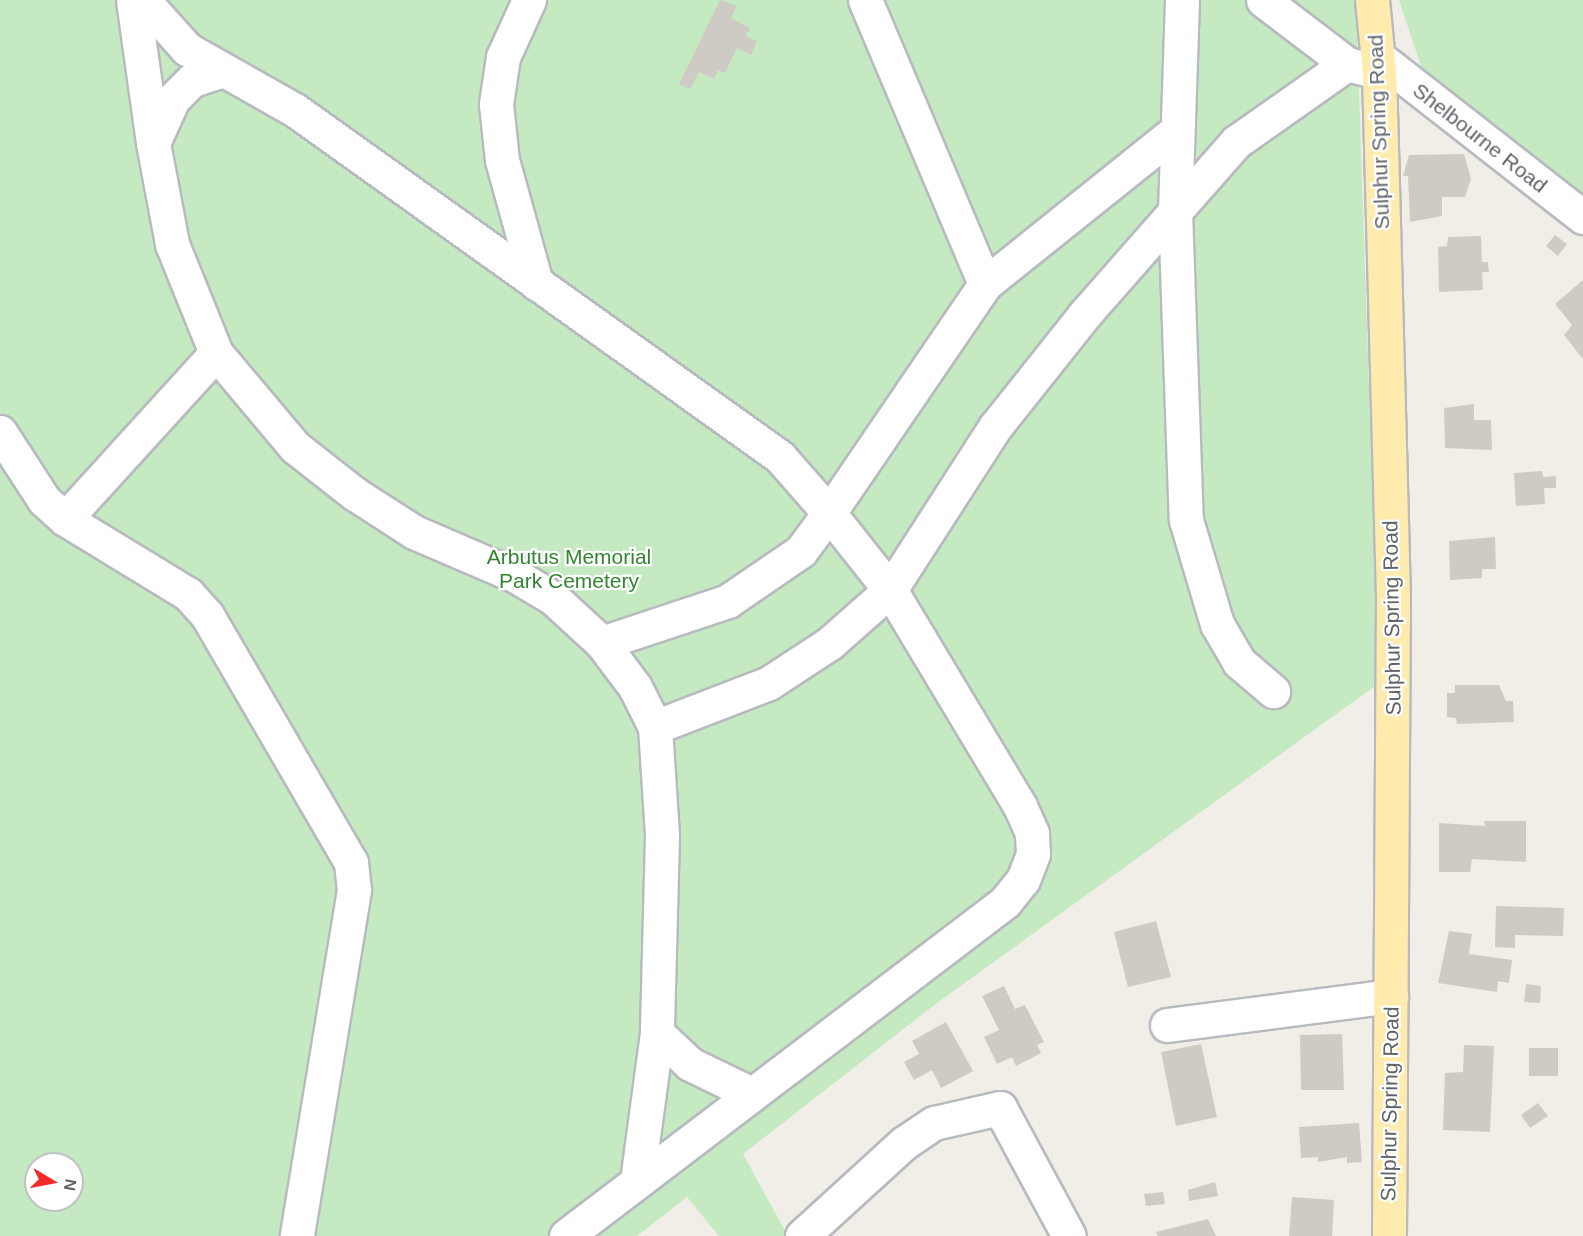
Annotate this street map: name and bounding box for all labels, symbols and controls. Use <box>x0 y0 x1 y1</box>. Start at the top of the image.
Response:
street label: Sulphur Spring Road <box>1363 34 1395 230</box>
street label: Shelbourne Road <box>1408 78 1552 198</box>
street label: Sulphur Spring Road <box>1378 520 1406 716</box>
park label: Arbutus Memorial Park Cemetery <box>487 544 651 594</box>
street label: Sulphur Spring Road <box>1376 1006 1404 1202</box>
north arrow <box>24 1152 84 1212</box>
text: N <box>61 1178 80 1192</box>

